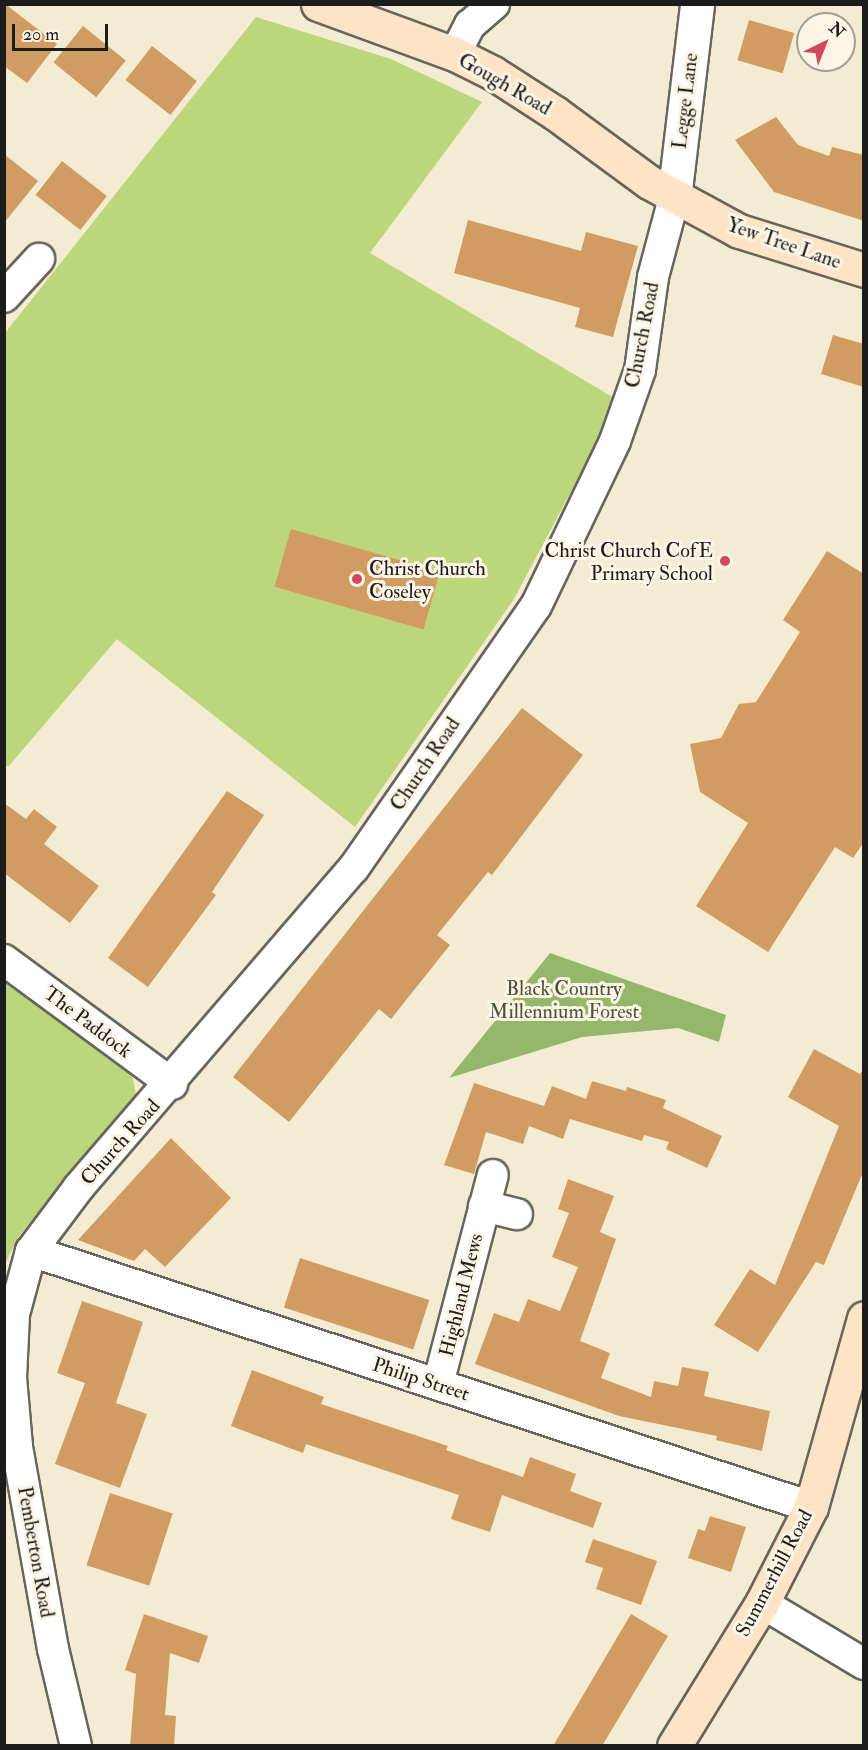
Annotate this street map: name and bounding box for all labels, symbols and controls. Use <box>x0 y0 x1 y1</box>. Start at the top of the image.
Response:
scale bar <box>15 12 111 50</box>
north arrow <box>796 12 856 72</box>
text: N <box>825 18 849 42</box>
text: 20 m <box>23 23 59 46</box>
street label: Gough Road <box>454 48 556 120</box>
street label: Legge Lane <box>667 52 703 150</box>
street label: Yew Tree Lane <box>724 212 844 274</box>
street label: Church Road <box>620 280 664 390</box>
place label: Christ Church CofE Primary School <box>545 538 713 585</box>
marker: Christ Church CofE Primary School <box>718 554 732 568</box>
place label: Christ Church Coseley <box>369 556 486 603</box>
marker: Christ Church Coseley <box>350 572 364 586</box>
street label: Church Road <box>385 713 465 815</box>
park label: Black Country Millennium Forest <box>489 977 639 1024</box>
street label: The Paddock <box>39 981 137 1063</box>
street label: Church Road <box>75 1094 165 1190</box>
street label: Highland Mews <box>434 1231 488 1359</box>
street label: Philip Street <box>370 1352 472 1406</box>
street label: Pemberton Road <box>13 1484 59 1620</box>
street label: Summerhill Road <box>731 1505 817 1641</box>

